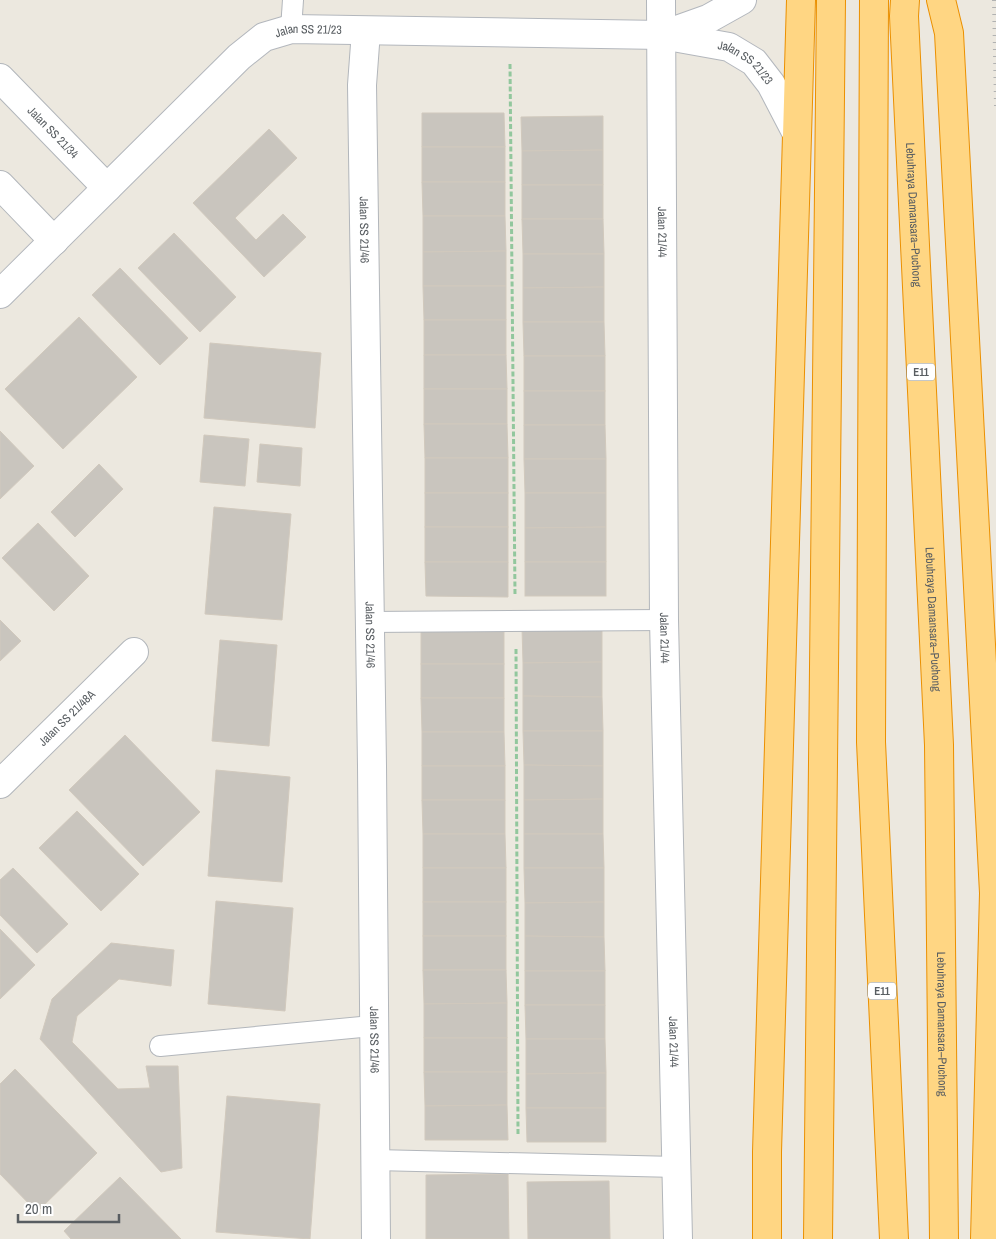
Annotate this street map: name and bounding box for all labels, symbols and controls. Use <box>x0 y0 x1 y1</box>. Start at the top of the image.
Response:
street label: Jalan SS 21/23 <box>273 21 342 41</box>
street label: Jalan SS 21/23 <box>716 37 776 88</box>
street label: Jalan SS 21/34 <box>24 103 82 162</box>
street label: Lebuhraya Damansara–Puchong <box>902 142 925 288</box>
street label: Jalan SS 21/46 <box>356 196 373 263</box>
street label: Jalan 21/44 <box>654 206 670 258</box>
road number: E11 <box>907 364 935 381</box>
street label: Lebuhraya Damansara–Puchong <box>922 547 944 692</box>
street label: Jalan SS 21/46 <box>362 601 379 668</box>
street label: Jalan 21/44 <box>656 612 673 664</box>
street label: Jalan SS 21/48A <box>35 686 99 750</box>
street label: Lebuhraya Damansara–Puchong <box>933 952 951 1097</box>
road number: E11 <box>868 982 896 999</box>
street label: Jalan SS 21/46 <box>366 1006 383 1073</box>
street label: Jalan 21/44 <box>665 1016 682 1068</box>
scale bar <box>18 1192 119 1224</box>
text: 20 m <box>25 1198 52 1219</box>

